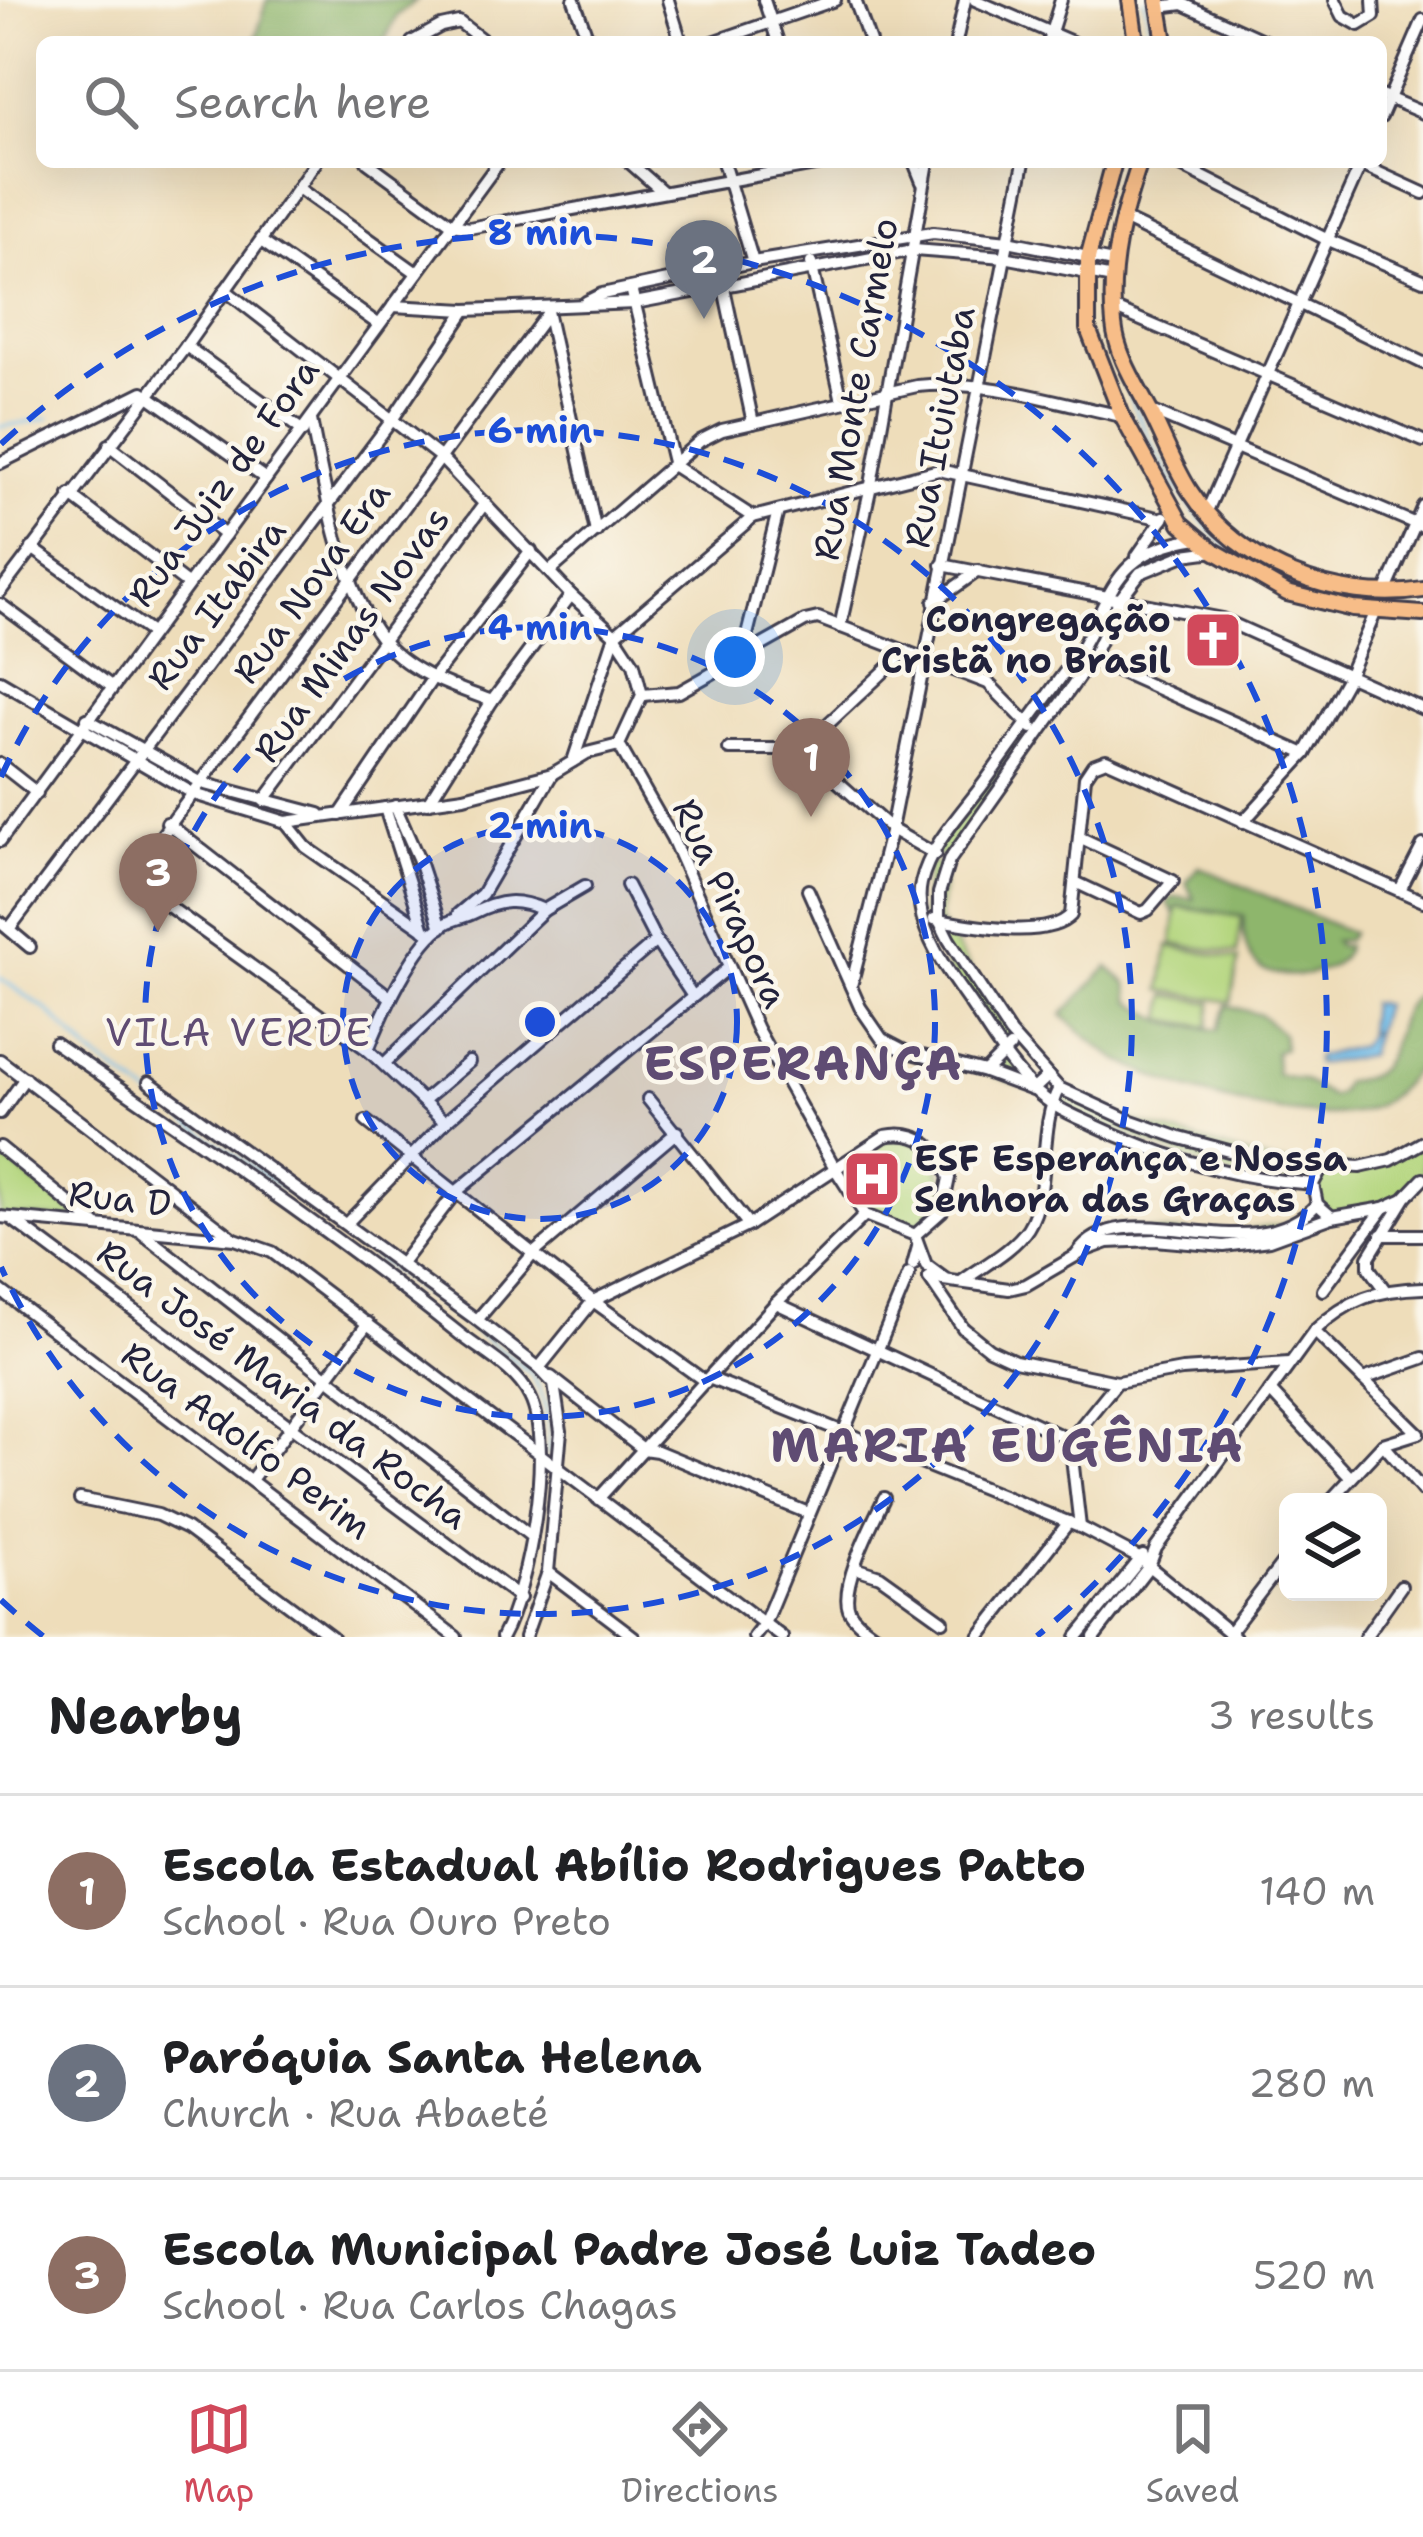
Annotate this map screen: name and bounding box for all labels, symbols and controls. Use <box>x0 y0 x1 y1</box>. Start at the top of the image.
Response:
search box <box>36 36 1387 168</box>
icon: search <box>78 69 144 135</box>
text: Search here <box>174 72 431 132</box>
text: 8 min <box>488 208 593 257</box>
street label: Rua Monte Carmelo <box>801 214 910 564</box>
pin: 2 <box>665 220 743 319</box>
street label: Rua Ituiutaba <box>892 302 987 552</box>
street label: Rua Juiz de Fora <box>116 348 330 617</box>
text: 6 min <box>488 406 593 455</box>
street label: Rua Nova Era <box>221 471 401 693</box>
street label: Rua Minas Novas <box>242 497 461 772</box>
street label: Rua Itabira <box>136 509 297 700</box>
place label: Congregação Cristã no Brasil <box>881 595 1171 685</box>
text: 4 min <box>488 603 593 652</box>
church icon: Congregação Cristã no Brasil <box>1182 609 1244 671</box>
your location <box>705 627 765 687</box>
pin: 1 <box>772 718 850 817</box>
street label: Rua Pirapora <box>661 791 800 1016</box>
text: 2 min <box>488 801 593 850</box>
pin: 3 <box>119 833 197 932</box>
centre of rings <box>519 1001 561 1043</box>
district label: VILA VERDE <box>105 1006 373 1058</box>
district label: ESPERANÇA <box>643 1031 965 1095</box>
place label: ESF Esperança e Nossa Senhora das Graças <box>914 1134 1348 1224</box>
hospital icon: ESF Esperança e Nossa Senhora das Graças <box>841 1148 903 1210</box>
street label: Rua D <box>66 1169 174 1228</box>
street label: Rua José Maria da Rocha <box>87 1228 478 1540</box>
street label: Rua Adolfo Perim <box>112 1330 382 1551</box>
district label: MARIA EUGÊNIA <box>770 1413 1246 1477</box>
map controls <box>1279 1493 1387 1601</box>
button: layers <box>1279 1493 1387 1601</box>
text: Nearby <box>48 1681 243 1749</box>
text: 3 results <box>1208 1689 1375 1741</box>
text: Escola Estadual Abílio Rodrigues Patto <box>162 1835 1086 1895</box>
text: 1 <box>78 1865 96 1917</box>
text: 140 m <box>1259 1865 1375 1917</box>
text: School · Rua Ouro Preto <box>162 1895 611 1947</box>
text: Paróquia Santa Helena <box>162 2027 702 2087</box>
text: 2 <box>73 2057 101 2109</box>
text: 280 m <box>1248 2057 1375 2109</box>
text: Church · Rua Abaeté <box>162 2087 549 2139</box>
text: Escola Municipal Padre José Luiz Tadeo <box>162 2219 1096 2279</box>
text: 3 <box>73 2249 101 2301</box>
text: 520 m <box>1253 2249 1375 2301</box>
text: School · Rua Carlos Chagas <box>162 2279 678 2331</box>
tab: Map <box>184 2396 254 2513</box>
tab: Directions <box>621 2396 779 2513</box>
tab: Saved <box>1146 2396 1239 2513</box>

